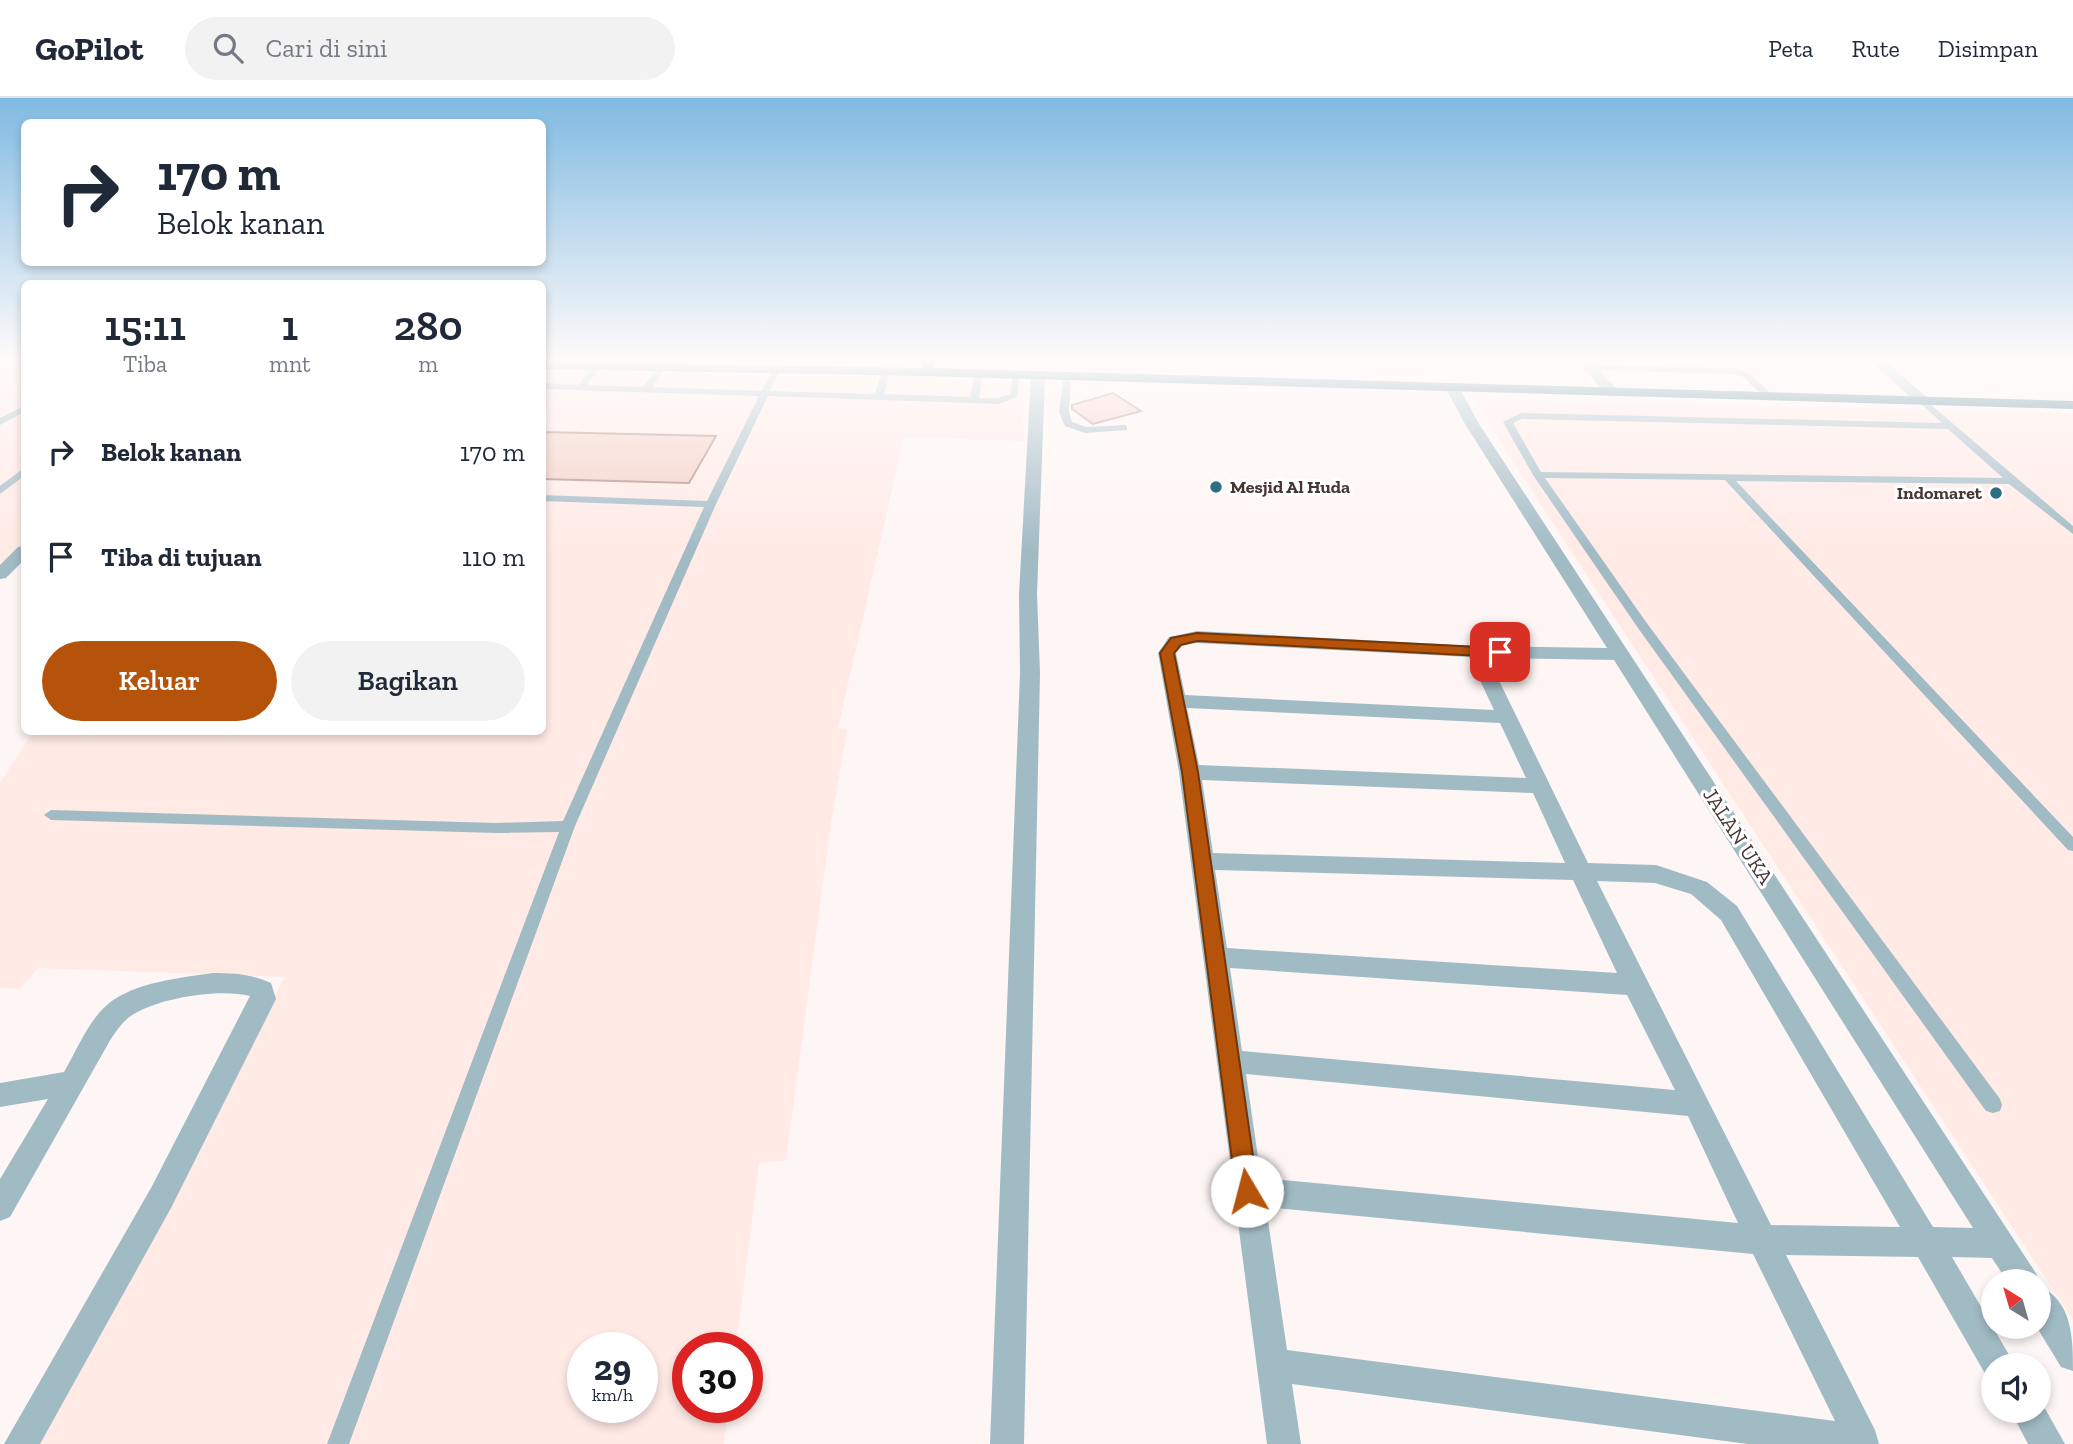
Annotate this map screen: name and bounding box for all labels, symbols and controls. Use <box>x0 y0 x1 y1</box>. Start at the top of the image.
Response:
search box <box>185 17 675 80</box>
text: GoPilot <box>35 29 143 68</box>
icon: search <box>209 29 247 67</box>
text: Cari di sini <box>265 32 387 64</box>
text: Peta <box>1768 34 1813 63</box>
text: Rute <box>1851 34 1900 63</box>
text: Disimpan <box>1938 34 2038 63</box>
text: 170 m <box>157 144 280 203</box>
icon: right <box>42 147 133 238</box>
text: Belok kanan <box>157 204 324 242</box>
text: 15:11 <box>104 300 186 351</box>
text: 1 <box>282 300 298 351</box>
text: 280 <box>394 300 463 351</box>
text: Tiba <box>123 350 167 378</box>
text: mnt <box>269 350 311 378</box>
text: m <box>418 350 438 378</box>
icon: right <box>42 433 80 471</box>
text: Belok kanan <box>101 436 242 468</box>
text: 170 m <box>460 436 525 468</box>
place label: Mesjid Al Huda <box>1230 476 1350 498</box>
marker: Mesjid Al Huda <box>1208 479 1224 495</box>
place label: Indomaret <box>1897 482 1983 504</box>
marker: Indomaret <box>1988 485 2004 501</box>
icon: arrive <box>42 538 80 576</box>
text: Tiba di tujuan <box>101 541 262 573</box>
text: 110 m <box>462 541 525 573</box>
pin <box>1470 622 1530 682</box>
icon: arrive <box>1481 633 1519 671</box>
button: Keluar <box>42 641 277 721</box>
button: Bagikan <box>291 641 525 721</box>
street label: JALAN UKA <box>1698 783 1779 889</box>
position arrow <box>1210 1154 1284 1228</box>
north arrow <box>1981 1269 2051 1339</box>
map controls <box>1981 1269 2051 1423</box>
speed limit sign: 30 <box>672 1332 763 1423</box>
text: 29 <box>594 1347 631 1389</box>
button: sound <box>1981 1353 2051 1423</box>
text: km/h <box>592 1384 633 1406</box>

